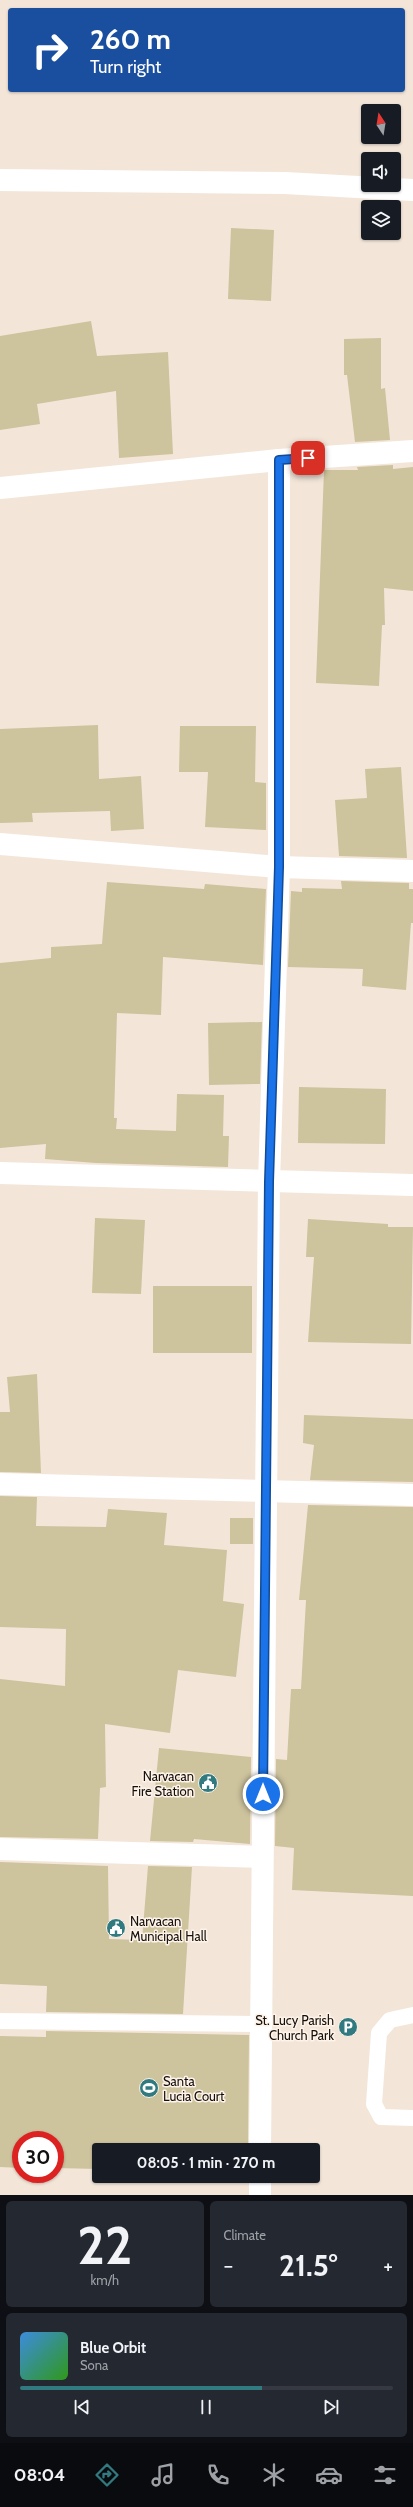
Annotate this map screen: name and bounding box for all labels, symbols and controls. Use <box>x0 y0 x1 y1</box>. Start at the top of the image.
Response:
text: 260 m <box>90 22 171 56</box>
icon: right <box>24 24 76 76</box>
text: Turn right <box>90 56 161 78</box>
north arrow <box>361 104 401 144</box>
map controls <box>361 104 401 240</box>
button: sound <box>361 152 401 192</box>
button: layers <box>361 200 401 240</box>
pin <box>291 441 325 475</box>
icon: arrive <box>297 447 319 469</box>
place label: Narvacan Fire Station <box>132 1768 194 1799</box>
public building icon: Narvacan Fire Station <box>197 1772 219 1794</box>
position arrow <box>242 1773 284 1815</box>
place label: Narvacan Municipal Hall <box>130 1913 207 1944</box>
public building icon: Narvacan Municipal Hall <box>105 1917 127 1939</box>
place label: St. Lucy Parish Church Park <box>255 2012 334 2043</box>
parking icon: St. Lucy Parish Church Park <box>337 2016 359 2038</box>
place label: Santa Lucia Court <box>163 2073 225 2104</box>
sports icon: Santa Lucia Court <box>138 2077 160 2099</box>
speed limit sign: 30 <box>12 2131 64 2183</box>
text: 08:05 · 1 min · 270 m <box>137 2154 275 2172</box>
text: 22 <box>77 2214 132 2277</box>
text: Climate <box>224 2227 266 2243</box>
text: 21.5° <box>279 2247 337 2284</box>
text: − <box>224 2252 233 2279</box>
text: + <box>383 2252 393 2279</box>
text: km/h <box>91 2272 119 2288</box>
text: Blue Orbit <box>80 2339 146 2357</box>
text: Sona <box>80 2357 108 2373</box>
icon: previous <box>71 2396 93 2418</box>
icon: pause <box>195 2396 217 2418</box>
icon: next <box>320 2396 342 2418</box>
icon: directions <box>93 2461 121 2489</box>
icon: music <box>149 2461 177 2489</box>
icon: phone <box>204 2461 232 2489</box>
icon: climate <box>260 2461 288 2489</box>
icon: car <box>315 2461 343 2489</box>
icon: filters <box>371 2461 399 2489</box>
text: 08:04 <box>14 2464 65 2486</box>

